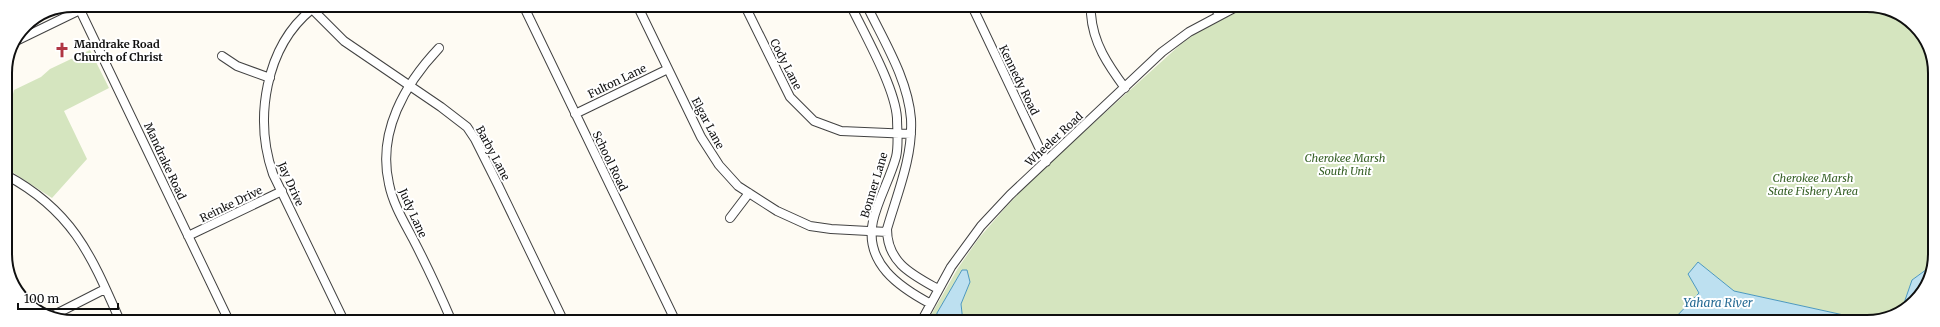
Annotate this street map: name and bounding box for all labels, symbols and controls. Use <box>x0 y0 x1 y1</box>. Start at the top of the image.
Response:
street label: Cody Lane <box>767 36 805 92</box>
place label: Mandrake Road Church of Christ <box>74 37 163 64</box>
church icon: Mandrake Road Church of Christ <box>53 41 71 59</box>
street label: Kennedy Road <box>996 43 1042 118</box>
street label: Fulton Lane <box>586 61 649 101</box>
street label: Elgar Lane <box>689 95 728 151</box>
street label: Wheeler Road <box>1022 109 1086 170</box>
street label: Mandrake Road <box>141 120 189 202</box>
street label: Barby Lane <box>473 123 513 183</box>
street label: School Road <box>589 129 631 194</box>
street label: Bonner Lane <box>857 150 891 220</box>
park label: Cherokee Marsh South Unit <box>1305 151 1386 178</box>
street label: Jay Drive <box>275 159 307 209</box>
park label: Cherokee Marsh State Fishery Area <box>1768 171 1858 198</box>
street label: Reinke Drive <box>197 183 265 225</box>
street label: Judy Lane <box>396 185 430 240</box>
scale bar <box>18 285 118 311</box>
text: 100 m <box>24 291 59 306</box>
water label: Yahara River <box>1683 295 1754 310</box>

